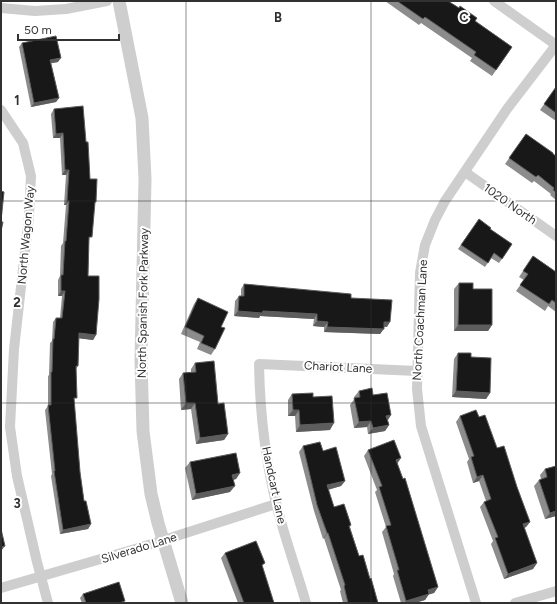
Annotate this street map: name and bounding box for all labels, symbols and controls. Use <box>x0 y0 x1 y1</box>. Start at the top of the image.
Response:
text: B <box>274 10 282 25</box>
text: C <box>459 10 469 25</box>
scale bar <box>18 16 119 42</box>
text: 50 m <box>24 23 52 37</box>
text: 1 <box>14 93 20 108</box>
street label: 1020 North <box>481 181 539 228</box>
street label: North Wagon Way <box>15 185 37 285</box>
street label: North Spanish Fork Parkway <box>135 227 151 378</box>
street label: North Coachman Lane <box>410 259 430 381</box>
text: 2 <box>13 295 21 310</box>
street label: Chariot Lane <box>303 358 373 376</box>
street label: Handcart Lane <box>259 445 289 525</box>
text: 3 <box>13 496 21 511</box>
street label: Silverado Lane <box>100 530 179 566</box>

